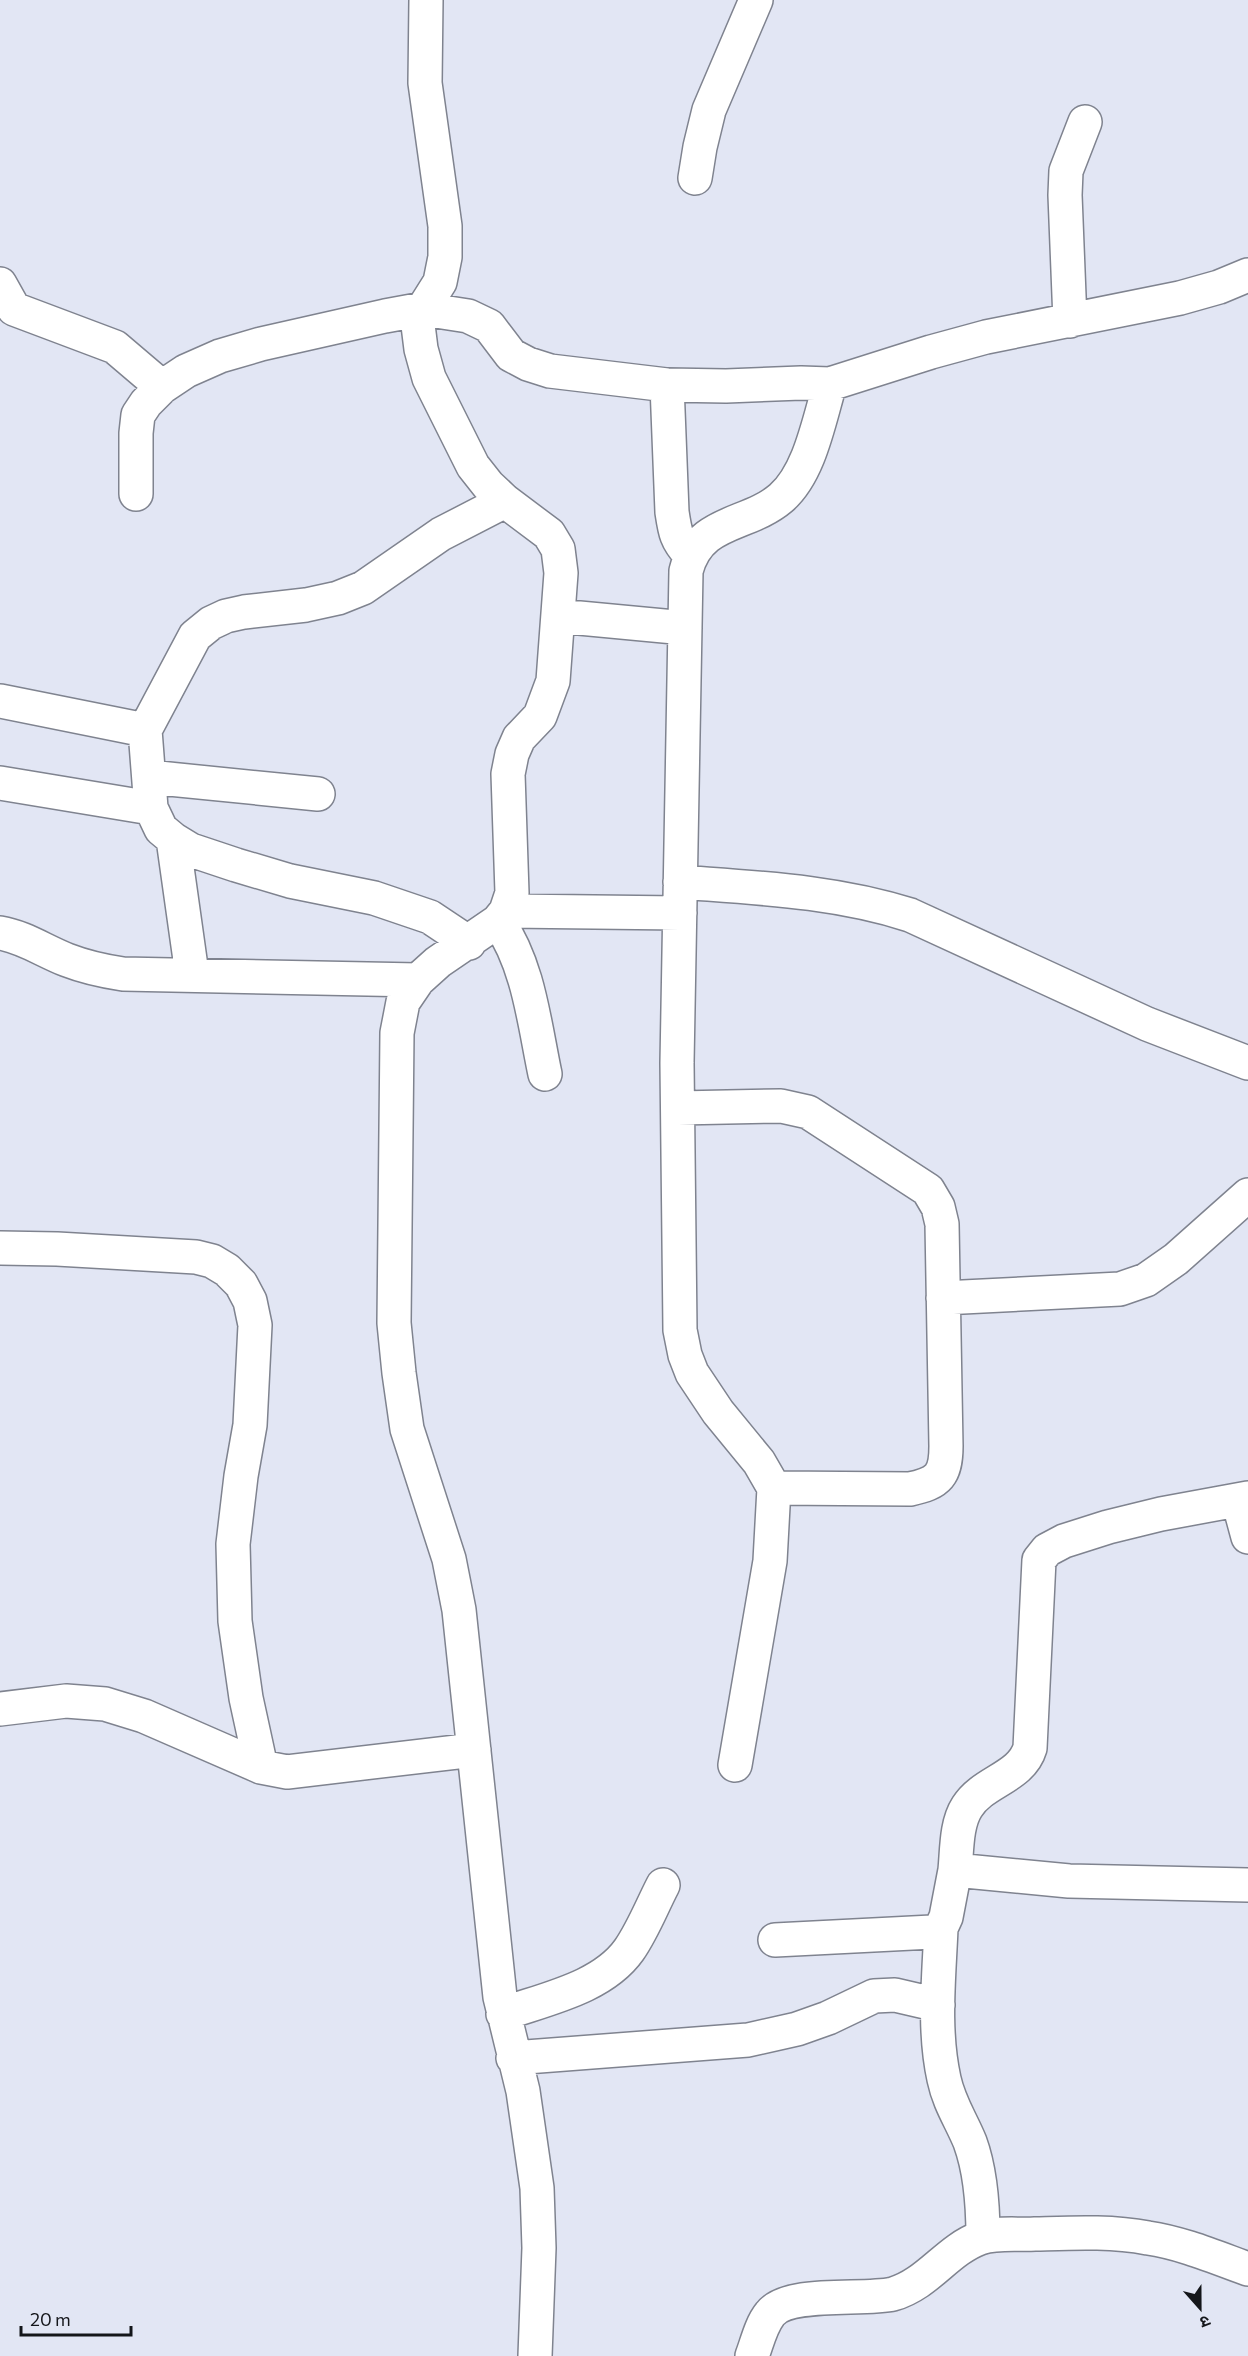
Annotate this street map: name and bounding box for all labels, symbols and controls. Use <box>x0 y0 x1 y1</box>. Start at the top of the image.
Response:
north arrow <box>1170 2278 1230 2338</box>
scale bar <box>21 2299 130 2337</box>
text: 20 m <box>30 2308 71 2330</box>
text: उ <box>1197 2312 1213 2333</box>

